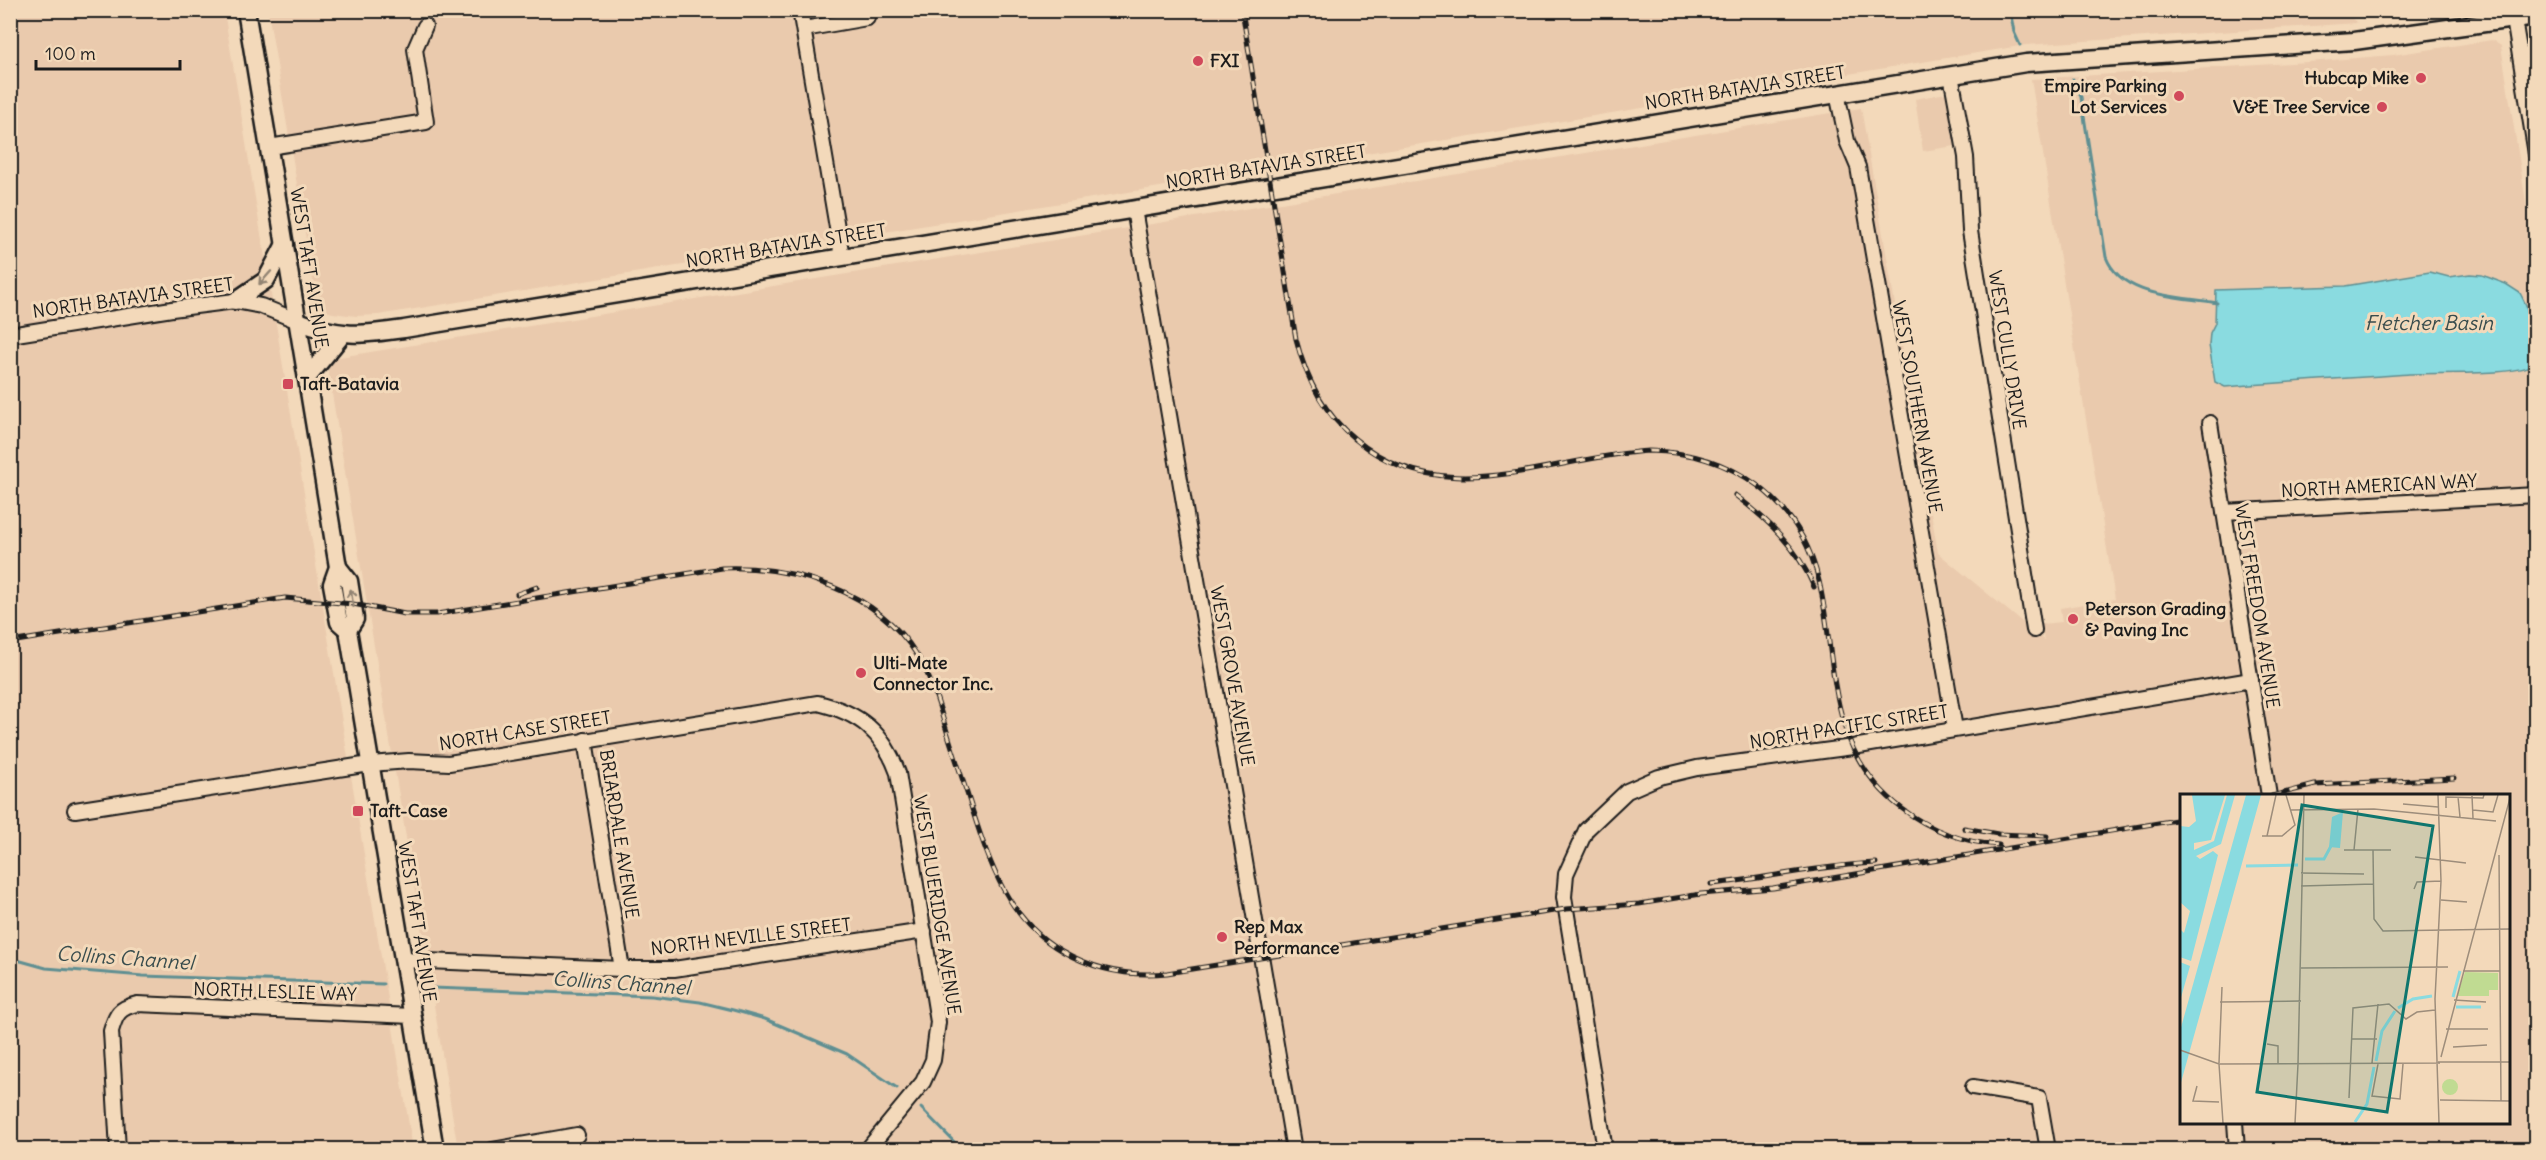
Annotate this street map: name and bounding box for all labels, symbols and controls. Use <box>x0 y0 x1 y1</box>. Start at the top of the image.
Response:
scale bar <box>36 33 180 71</box>
text: 100 m <box>45 42 96 65</box>
place label: FXI <box>1210 49 1239 72</box>
marker: FXI <box>1191 54 1205 68</box>
street label: NORTH BATAVIA STREET <box>1643 60 1847 115</box>
place label: Hubcap Mike <box>2304 66 2409 89</box>
marker: Hubcap Mike <box>2414 71 2428 85</box>
place label: Empire Parking Lot Services <box>2044 74 2167 118</box>
marker: Empire Parking Lot Services <box>2172 89 2186 103</box>
place label: V&E Tree Service <box>2233 95 2370 118</box>
marker: V&E Tree Service <box>2375 100 2389 114</box>
street label: NORTH BATAVIA STREET <box>1164 139 1368 194</box>
street label: WEST TAFT AVENUE <box>285 186 334 350</box>
street label: NORTH BATAVIA STREET <box>684 218 888 273</box>
one-way arrow <box>259 269 273 285</box>
street label: WEST CULLY DRIVE <box>1984 269 2031 431</box>
street label: NORTH BATAVIA STREET <box>31 272 235 323</box>
street label: WEST SOUTHERN AVENUE <box>1887 299 1948 515</box>
water label: Fletcher Basin <box>2365 310 2494 335</box>
place label: Taft-Batavia <box>300 372 399 395</box>
marker: Taft-Batavia <box>281 377 295 391</box>
street label: NORTH AMERICAN WAY <box>2280 469 2478 502</box>
street label: WEST FREEDOM AVENUE <box>2230 502 2285 710</box>
street label: WEST GROVE AVENUE <box>1205 584 1260 768</box>
one-way arrow <box>346 588 357 608</box>
place label: Peterson Grading & Paving Inc <box>2085 597 2226 641</box>
marker: Peterson Grading & Paving Inc <box>2066 612 2080 626</box>
place label: Ulti-Mate Connector Inc. <box>873 651 994 695</box>
marker: Ulti-Mate Connector Inc. <box>854 666 868 680</box>
street label: NORTH PACIFIC STREET <box>1748 699 1950 754</box>
street label: NORTH CASE STREET <box>437 706 612 755</box>
street label: BRIARDALE AVENUE <box>595 748 644 920</box>
street label: WEST BLUERIDGE AVENUE <box>909 793 966 1017</box>
inset map <box>2180 794 2510 1124</box>
place label: Taft-Case <box>370 799 448 822</box>
marker: Taft-Case <box>351 804 365 818</box>
street label: WEST TAFT AVENUE <box>393 840 442 1004</box>
street label: NORTH NEVILLE STREET <box>649 913 853 960</box>
place label: Rep Max Performance <box>1234 915 1340 959</box>
marker: Rep Max Performance <box>1215 930 1229 944</box>
water label: Collins Channel <box>56 940 197 975</box>
water label: Collins Channel <box>552 965 693 1000</box>
street label: NORTH LESLIE WAY <box>193 977 357 1006</box>

